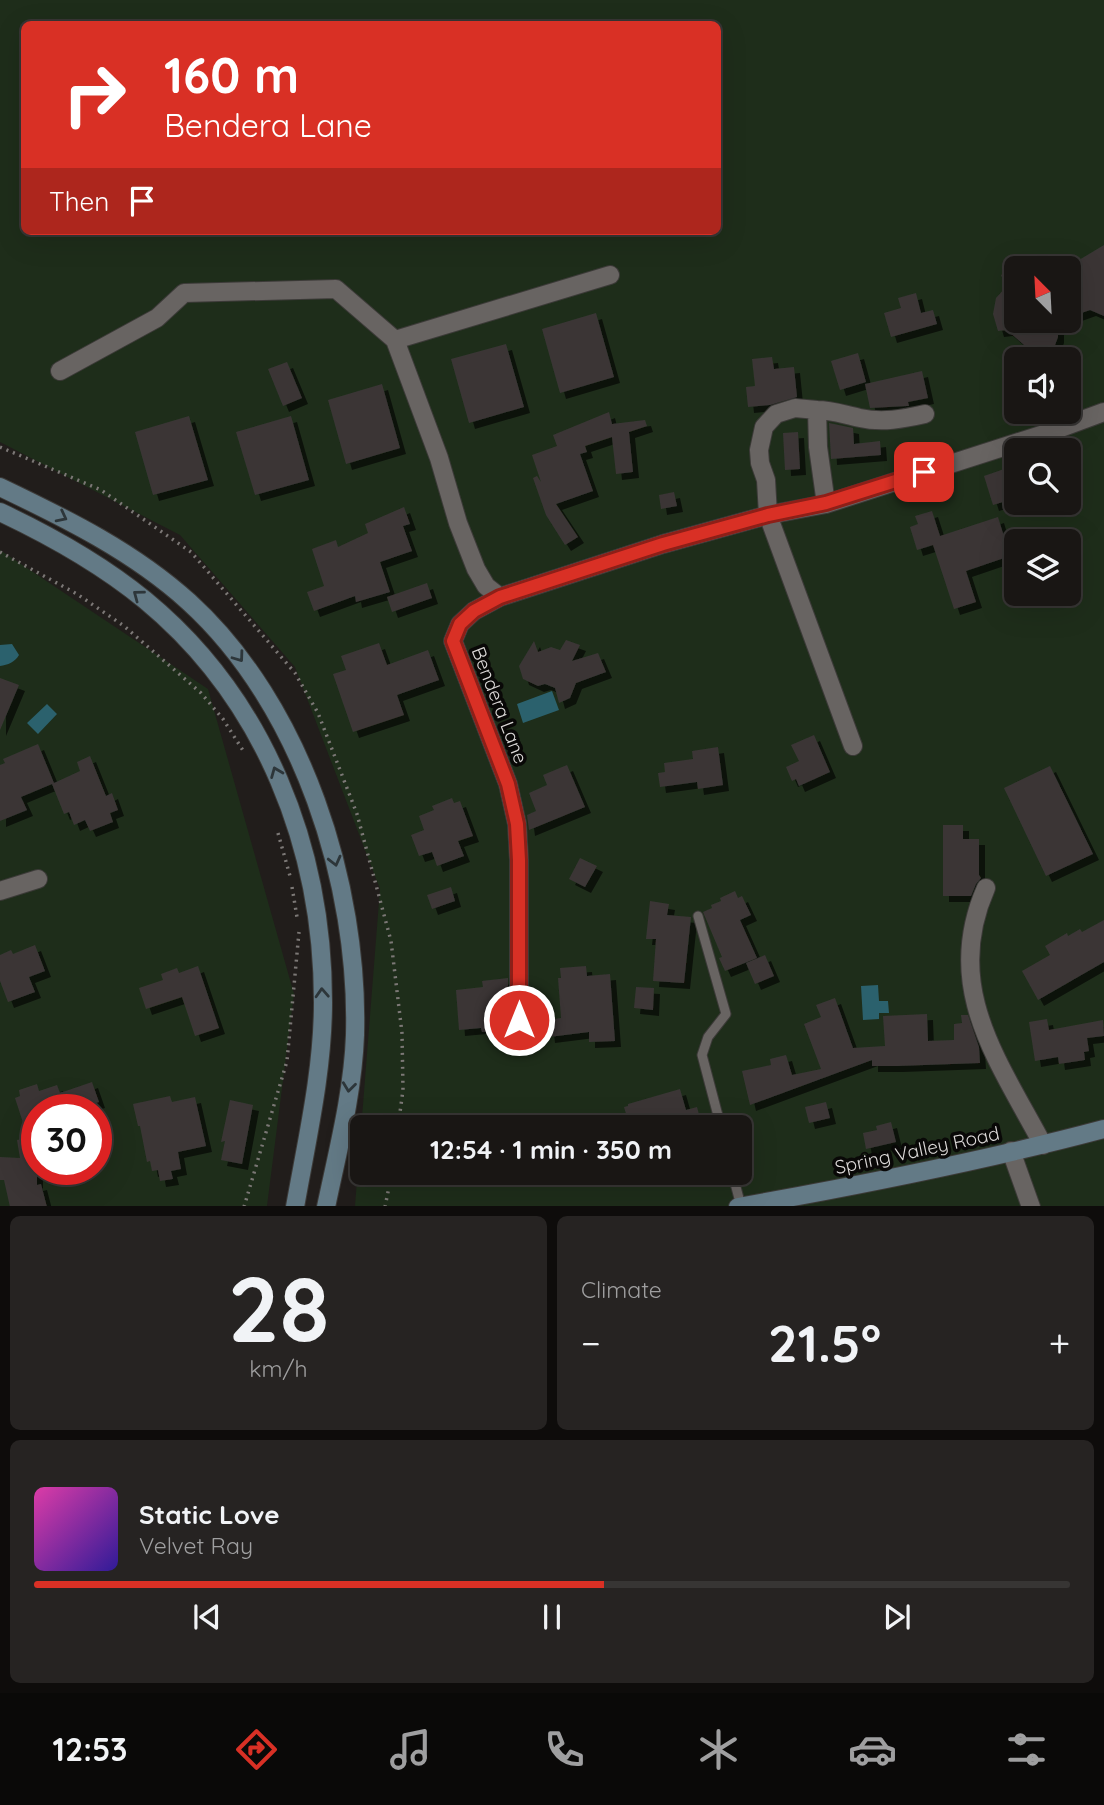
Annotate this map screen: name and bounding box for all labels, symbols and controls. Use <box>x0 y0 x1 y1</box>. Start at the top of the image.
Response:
text: 160 m <box>164 44 299 105</box>
icon: right <box>49 49 140 140</box>
text: Bendera Lane <box>164 105 372 145</box>
icon: arrive <box>123 182 161 220</box>
text: Then <box>49 185 109 218</box>
north arrow <box>1004 256 1082 332</box>
map controls <box>1004 256 1081 606</box>
button: sound <box>1004 347 1081 424</box>
button: search <box>1004 438 1081 515</box>
pin <box>894 442 954 502</box>
icon: arrive <box>905 453 943 491</box>
one-way arrow <box>54 508 67 522</box>
button: layers <box>1004 529 1081 606</box>
one-way arrow <box>133 591 146 603</box>
street label: Bendera Lane <box>467 643 533 767</box>
one-way arrow <box>230 649 243 662</box>
one-way arrow <box>271 767 285 779</box>
one-way arrow <box>327 855 341 867</box>
position arrow <box>482 983 556 1057</box>
one-way arrow <box>315 988 330 999</box>
one-way arrow <box>342 1081 357 1092</box>
speed limit sign: 30 <box>21 1094 112 1185</box>
street label: Spring Valley Road <box>832 1121 1002 1179</box>
text: 12:54 · 1 min · 350 m <box>430 1133 672 1166</box>
text: 28 <box>228 1251 329 1365</box>
text: Climate <box>581 1275 662 1304</box>
text: 21.5° <box>768 1310 881 1375</box>
text: − <box>581 1319 601 1367</box>
text: + <box>1049 1319 1070 1367</box>
text: km/h <box>249 1354 308 1383</box>
text: Static Love <box>139 1498 280 1531</box>
text: Velvet Ray <box>139 1531 253 1560</box>
icon: previous <box>188 1598 226 1636</box>
icon: pause <box>533 1598 571 1636</box>
icon: next <box>878 1598 916 1636</box>
icon: directions <box>232 1725 281 1774</box>
icon: music <box>386 1725 435 1774</box>
icon: phone <box>540 1725 589 1774</box>
icon: climate <box>694 1725 743 1774</box>
icon: car <box>848 1725 897 1774</box>
icon: filters <box>1002 1725 1051 1774</box>
text: 12:53 <box>52 1729 128 1769</box>

